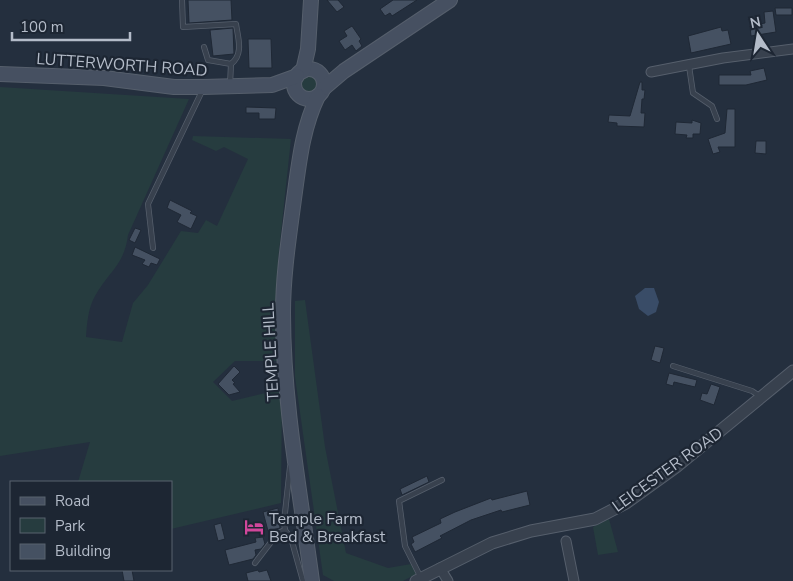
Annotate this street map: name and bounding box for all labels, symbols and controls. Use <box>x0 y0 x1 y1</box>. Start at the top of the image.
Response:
scale bar <box>12 10 130 42</box>
north arrow <box>733 10 783 60</box>
text: N <box>748 12 763 33</box>
text: 100 m <box>20 17 64 37</box>
street label: LUTTERWORTH ROAD <box>36 48 208 82</box>
street label: TEMPLE HILL <box>257 302 285 402</box>
street label: LEICESTER ROAD <box>608 422 727 517</box>
legend <box>10 481 172 571</box>
text: Road <box>55 491 90 511</box>
place label: Temple Farm Bed & Breakfast <box>269 508 386 548</box>
text: Park <box>55 516 85 536</box>
hotel icon: Temple Farm Bed & Breakfast <box>243 516 265 538</box>
text: Building <box>55 541 111 561</box>

